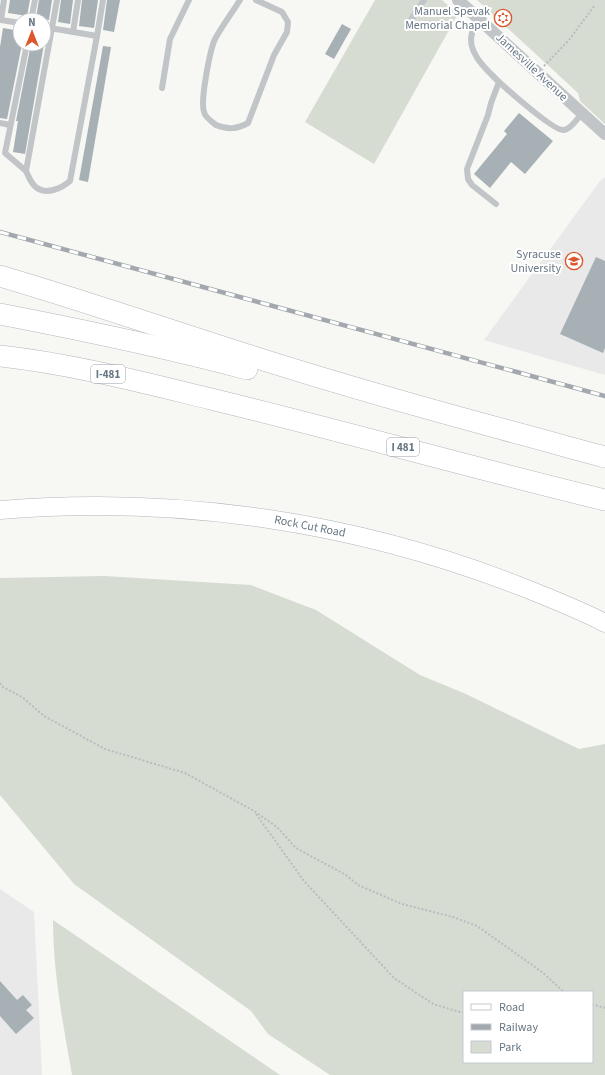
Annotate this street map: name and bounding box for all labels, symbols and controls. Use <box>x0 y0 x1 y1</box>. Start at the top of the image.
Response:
place label: Manuel Spevak Memorial Chapel <box>405 3 490 34</box>
synagogue icon: Manuel Spevak Memorial Chapel <box>493 8 513 28</box>
north arrow <box>12 12 52 52</box>
text: N <box>28 15 36 30</box>
street label: Jamesville Avenue <box>492 30 571 105</box>
place label: Syracuse University <box>510 246 561 277</box>
school or university icon: Syracuse University <box>564 251 584 271</box>
road number: I-481 <box>91 365 125 383</box>
road number: I 481 <box>387 438 419 456</box>
street label: Rock Cut Road <box>273 511 347 542</box>
legend <box>463 991 593 1063</box>
text: Road <box>499 999 525 1016</box>
text: Railway <box>499 1019 538 1036</box>
text: Park <box>499 1039 521 1056</box>

